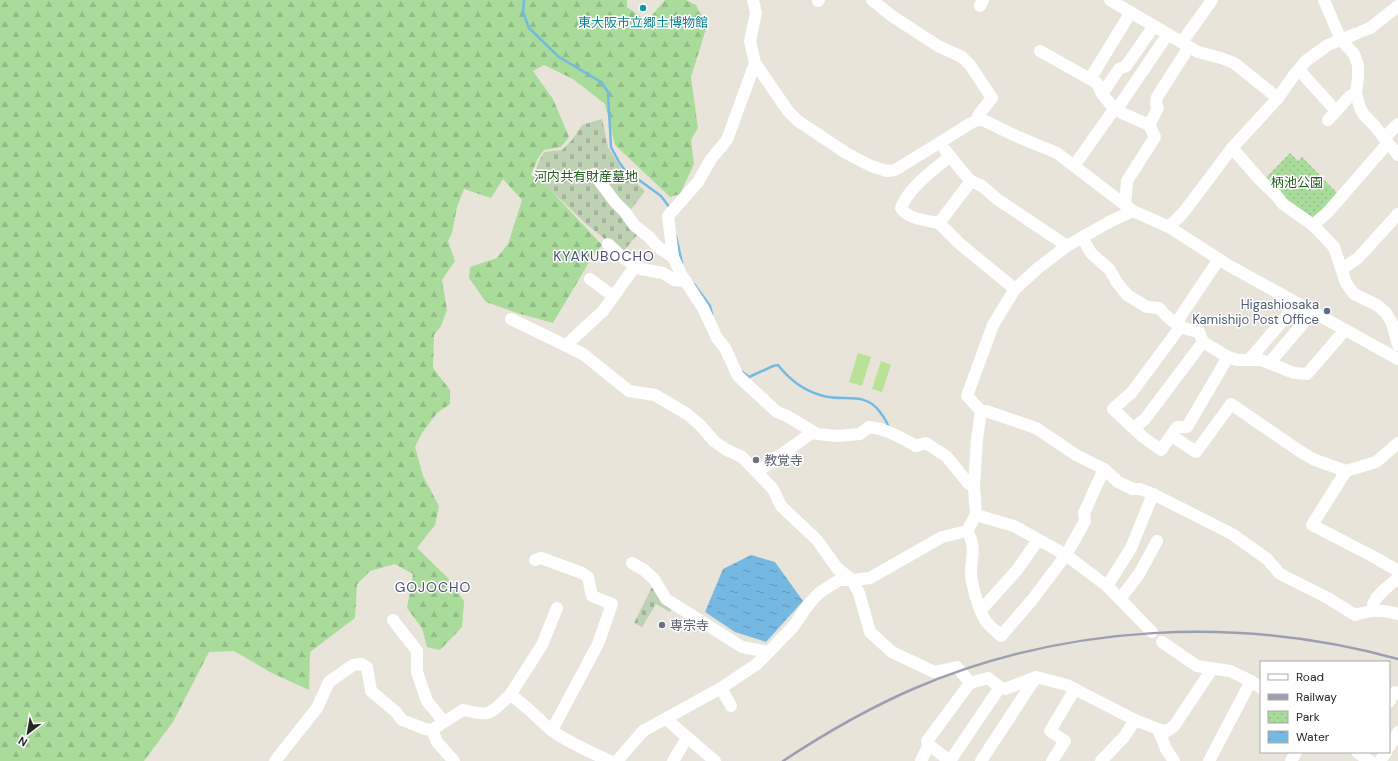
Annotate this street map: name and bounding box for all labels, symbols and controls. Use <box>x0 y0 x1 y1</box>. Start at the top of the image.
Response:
marker: 東大阪市立郷土博物館 <box>638 3 648 13</box>
place label: 東大阪市立郷土博物館 <box>578 14 708 31</box>
park label: 河内共有財産墓地 <box>534 168 638 185</box>
park label: 柄池公園 <box>1271 174 1323 191</box>
district label: KYAKUBOCHO <box>553 247 655 265</box>
place label: Higashiosaka Kamishijo Post Office <box>1192 296 1319 328</box>
marker: Higashiosaka Kamishijo Post Office <box>1322 306 1332 316</box>
place label: 教覚寺 <box>764 452 803 469</box>
marker: 教覚寺 <box>751 455 761 465</box>
district label: GOJOCHO <box>395 578 471 596</box>
place label: 専宗寺 <box>670 617 709 634</box>
marker: 専宗寺 <box>657 620 667 630</box>
legend <box>1260 661 1390 753</box>
text: Road <box>1296 669 1324 685</box>
text: Railway <box>1296 689 1337 705</box>
text: Park <box>1296 709 1320 725</box>
north arrow <box>8 713 48 753</box>
text: Water <box>1296 729 1330 745</box>
text: N <box>16 734 30 750</box>

